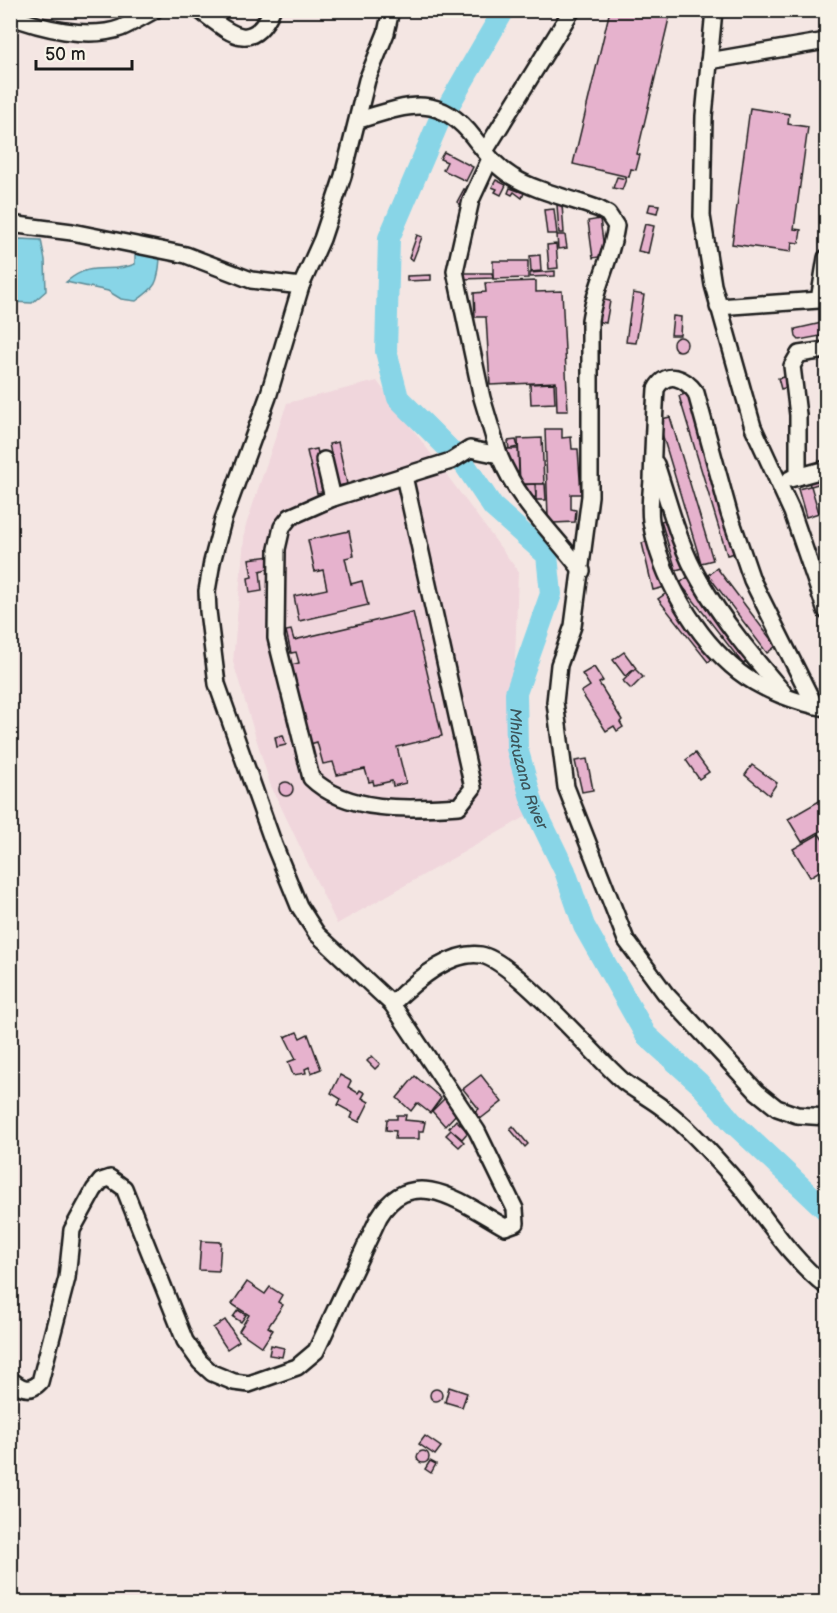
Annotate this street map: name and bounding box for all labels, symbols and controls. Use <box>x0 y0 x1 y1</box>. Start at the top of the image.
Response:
scale bar <box>36 33 132 71</box>
text: 50 m <box>45 44 86 65</box>
water label: Mhlatuzana River <box>505 708 552 834</box>

